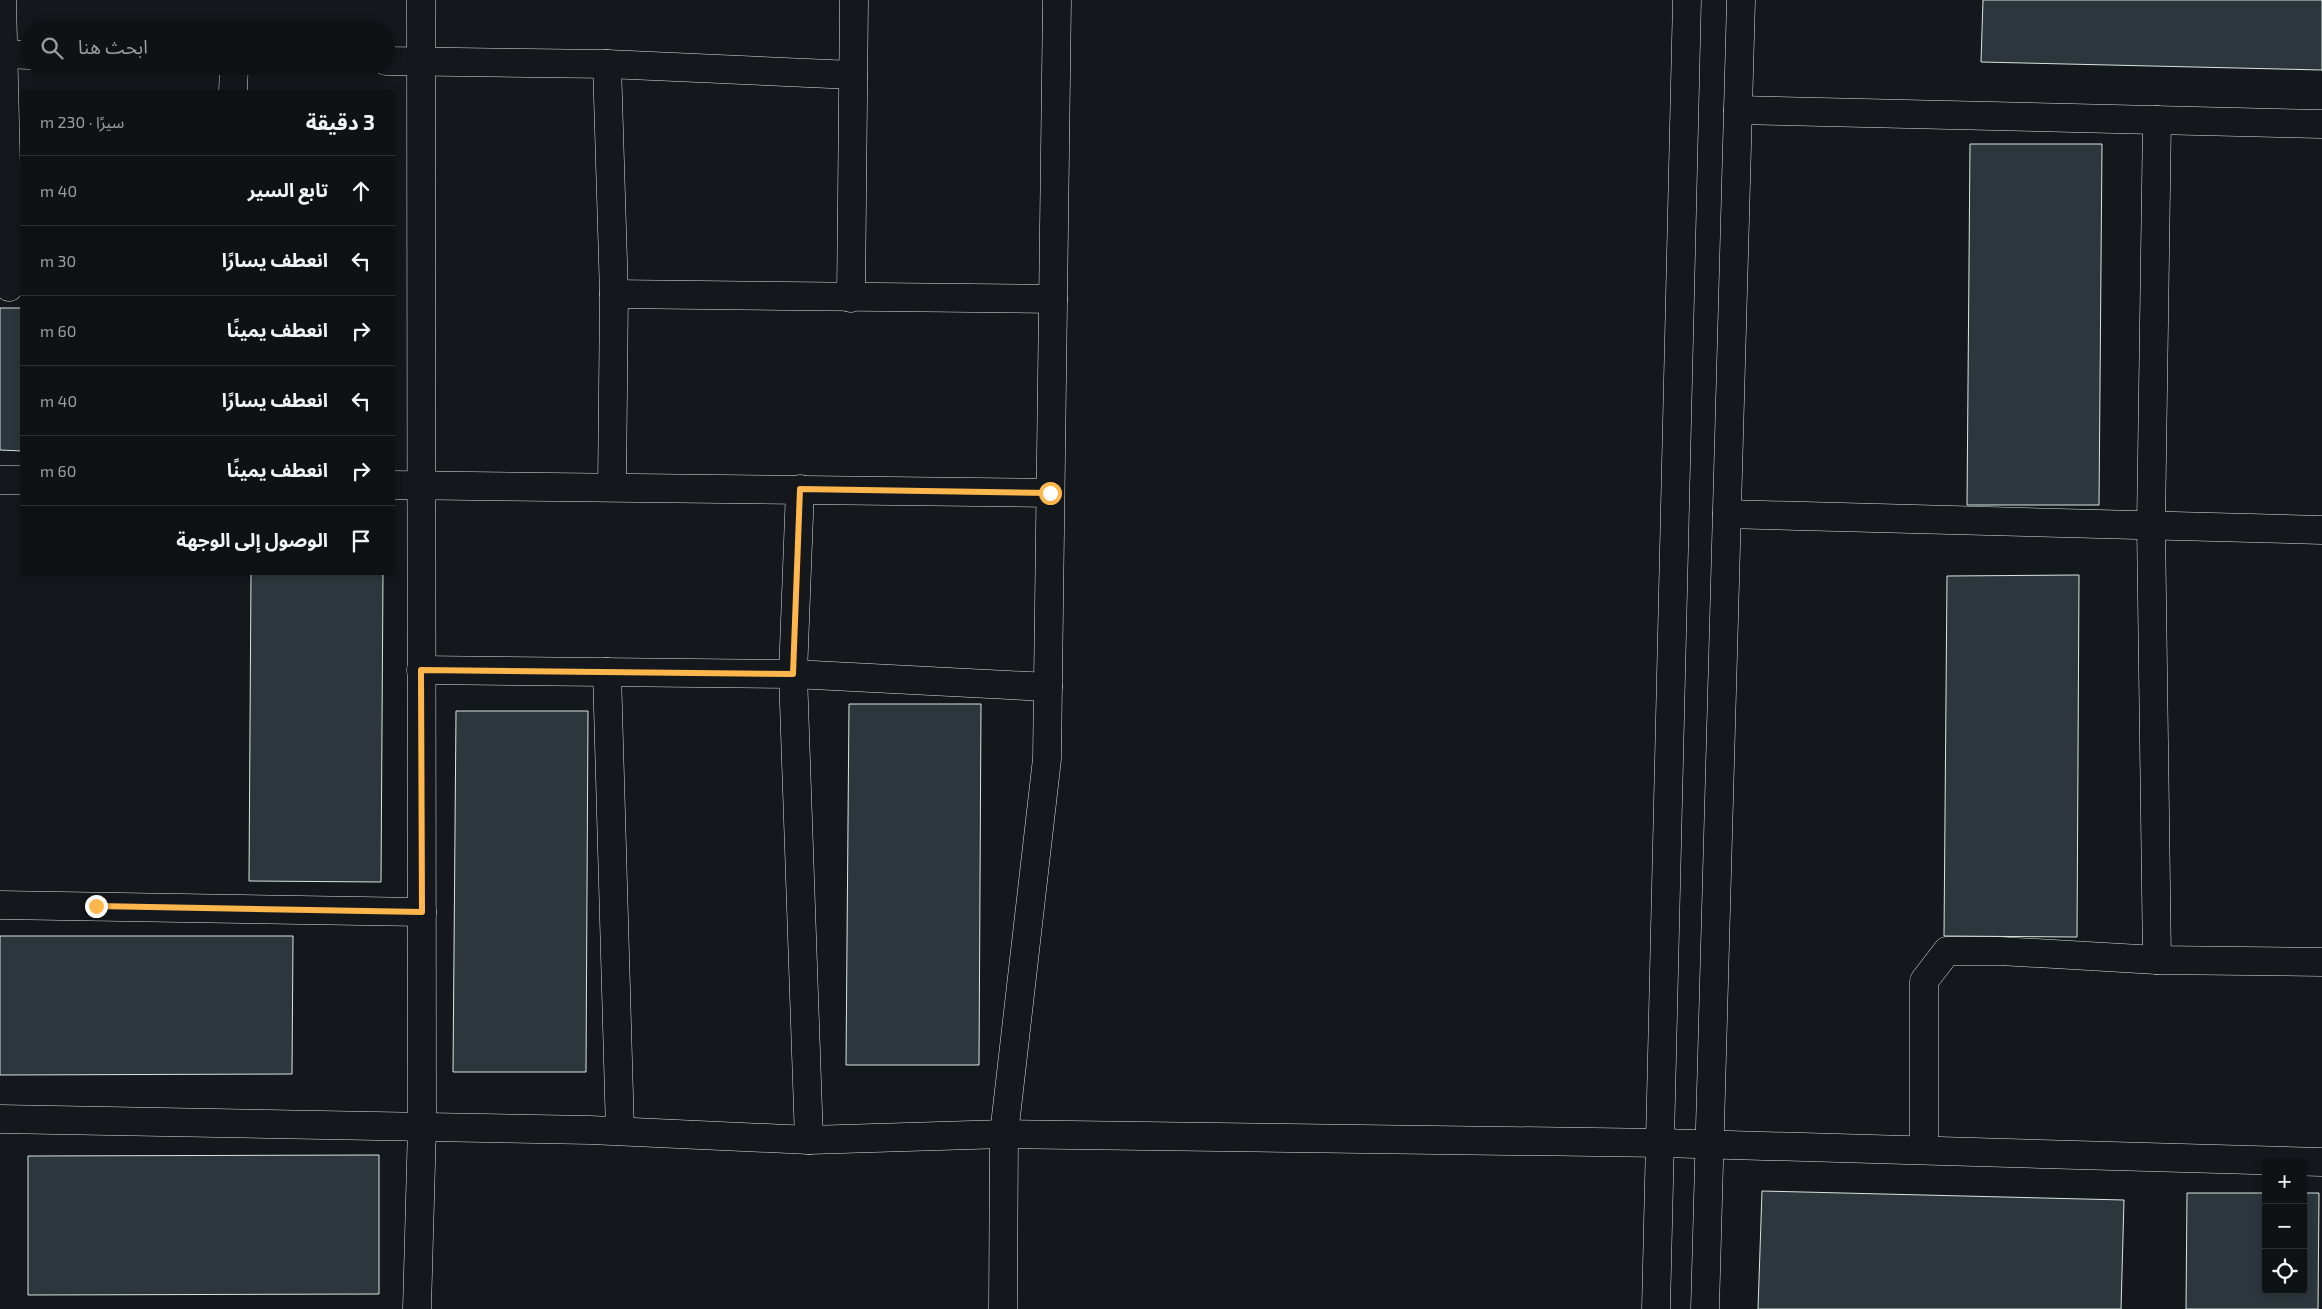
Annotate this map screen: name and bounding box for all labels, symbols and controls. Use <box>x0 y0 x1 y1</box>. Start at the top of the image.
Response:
search box <box>20 20 395 75</box>
icon: search <box>38 34 66 62</box>
text: ابحث هنا <box>78 35 148 58</box>
text: 3 دقيقة <box>306 109 375 134</box>
text: سيرًا · 230 m <box>40 112 124 131</box>
icon: ahead <box>347 177 375 205</box>
text: تابع السير <box>248 178 328 201</box>
text: 40 m <box>40 181 77 200</box>
icon: left <box>347 247 375 275</box>
text: انعطف يسارًا <box>222 248 328 271</box>
text: 30 m <box>40 251 76 270</box>
icon: right <box>347 317 375 345</box>
text: انعطف يمينًا <box>227 318 328 341</box>
text: 60 m <box>40 321 76 340</box>
icon: left <box>347 387 375 415</box>
text: انعطف يسارًا <box>222 388 328 411</box>
text: 40 m <box>40 391 77 410</box>
icon: right <box>347 457 375 485</box>
text: انعطف يمينًا <box>227 458 328 481</box>
text: 60 m <box>40 461 76 480</box>
route start <box>1039 482 1062 505</box>
icon: arrive <box>347 527 375 555</box>
text: الوصول إلى الوجهة <box>176 528 328 551</box>
route end <box>85 895 108 918</box>
map controls <box>2262 1159 2307 1294</box>
button: + <box>2262 1159 2307 1204</box>
button: − <box>2262 1204 2307 1249</box>
button: locate <box>2262 1249 2307 1294</box>

